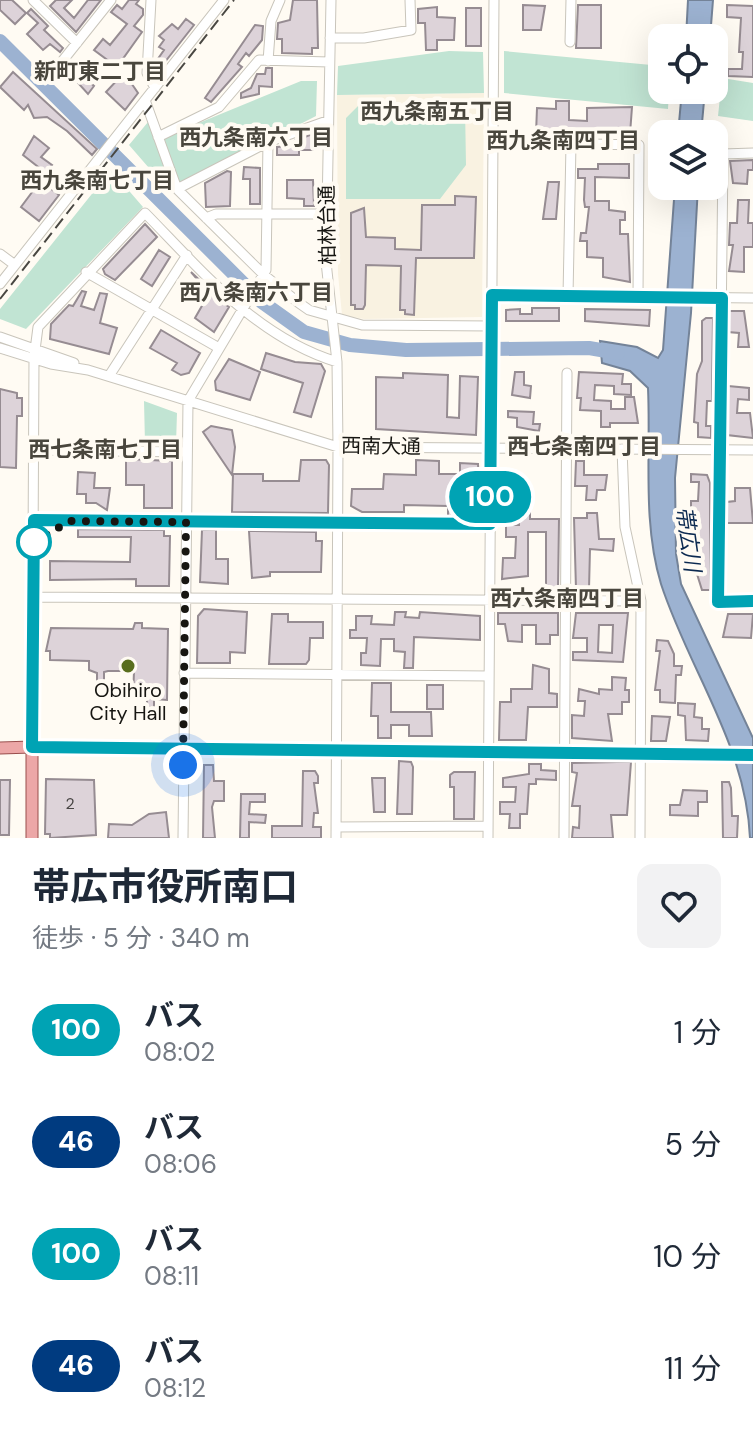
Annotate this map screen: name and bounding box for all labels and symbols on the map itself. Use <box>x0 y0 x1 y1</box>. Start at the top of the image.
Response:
district label: 新町東二丁目 <box>34 57 166 86</box>
district label: 西九条南五丁目 <box>360 97 514 126</box>
district label: 西九条南六丁目 <box>179 123 333 152</box>
district label: 西九条南四丁目 <box>486 126 640 155</box>
district label: 西九条南七丁目 <box>20 166 174 195</box>
street label: 柏林台通 <box>313 185 341 265</box>
district label: 西八条南六丁目 <box>179 278 333 307</box>
street label: 西南大通 <box>341 432 421 460</box>
district label: 西七条南四丁目 <box>507 432 661 461</box>
district label: 西七条南七丁目 <box>28 435 182 464</box>
line badge: 100 <box>444 471 536 523</box>
water label: 帯広川 <box>670 504 708 576</box>
unlabelled marker <box>17 525 51 559</box>
district label: 西六条南四丁目 <box>490 584 644 613</box>
marker: Obihiro City Hall <box>119 657 137 675</box>
place label: Obihiro City Hall <box>90 677 166 726</box>
your location <box>163 745 203 785</box>
house number: 2 <box>65 793 75 814</box>

